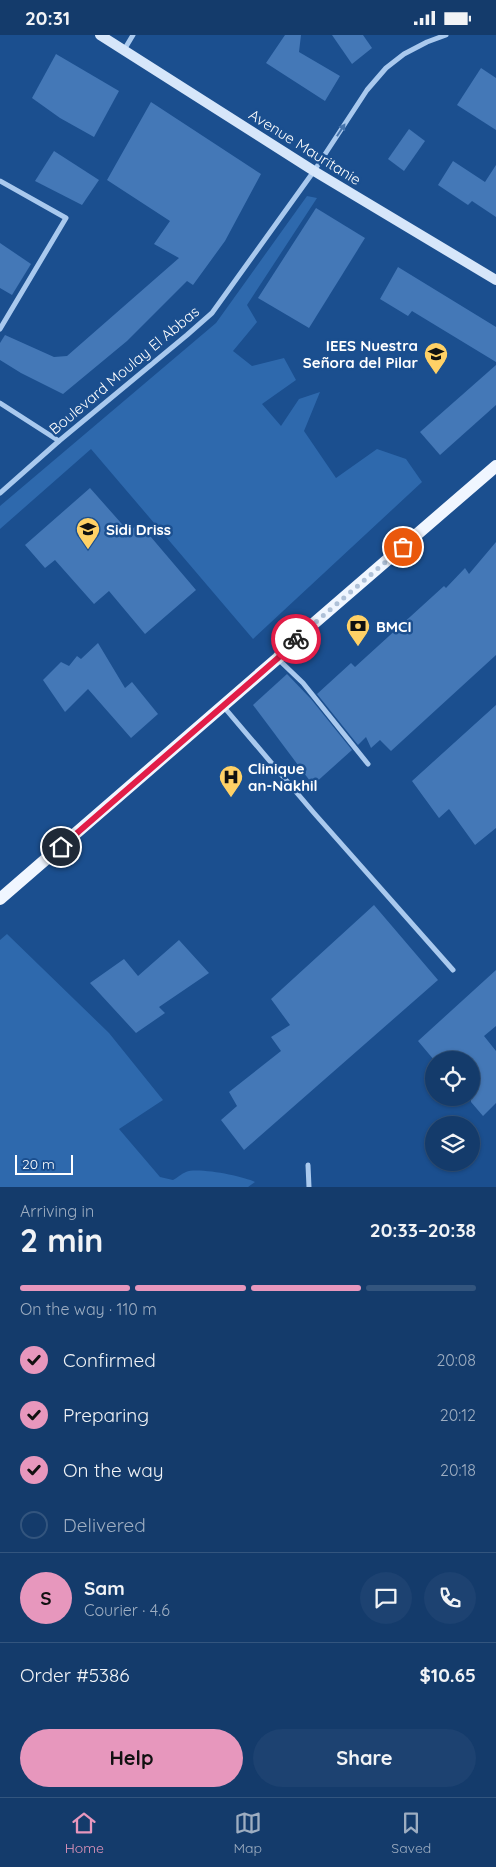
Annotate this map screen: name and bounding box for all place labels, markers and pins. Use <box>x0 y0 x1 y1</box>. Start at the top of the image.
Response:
place label: IEES Nuestra Señora del Pilar <box>303 336 418 372</box>
school or university icon: IEES Nuestra Señora del Pilar <box>423 341 449 375</box>
school or university icon: Sidi Driss <box>75 516 101 550</box>
place label: Sidi Driss <box>106 520 171 539</box>
pin <box>382 526 424 568</box>
bank icon: BMCI <box>345 613 371 647</box>
place label: BMCI <box>376 617 412 636</box>
place label: Clinique an-Nakhil <box>248 759 318 795</box>
hospital icon: Clinique an-Nakhil <box>218 764 244 798</box>
pin <box>40 826 82 868</box>

